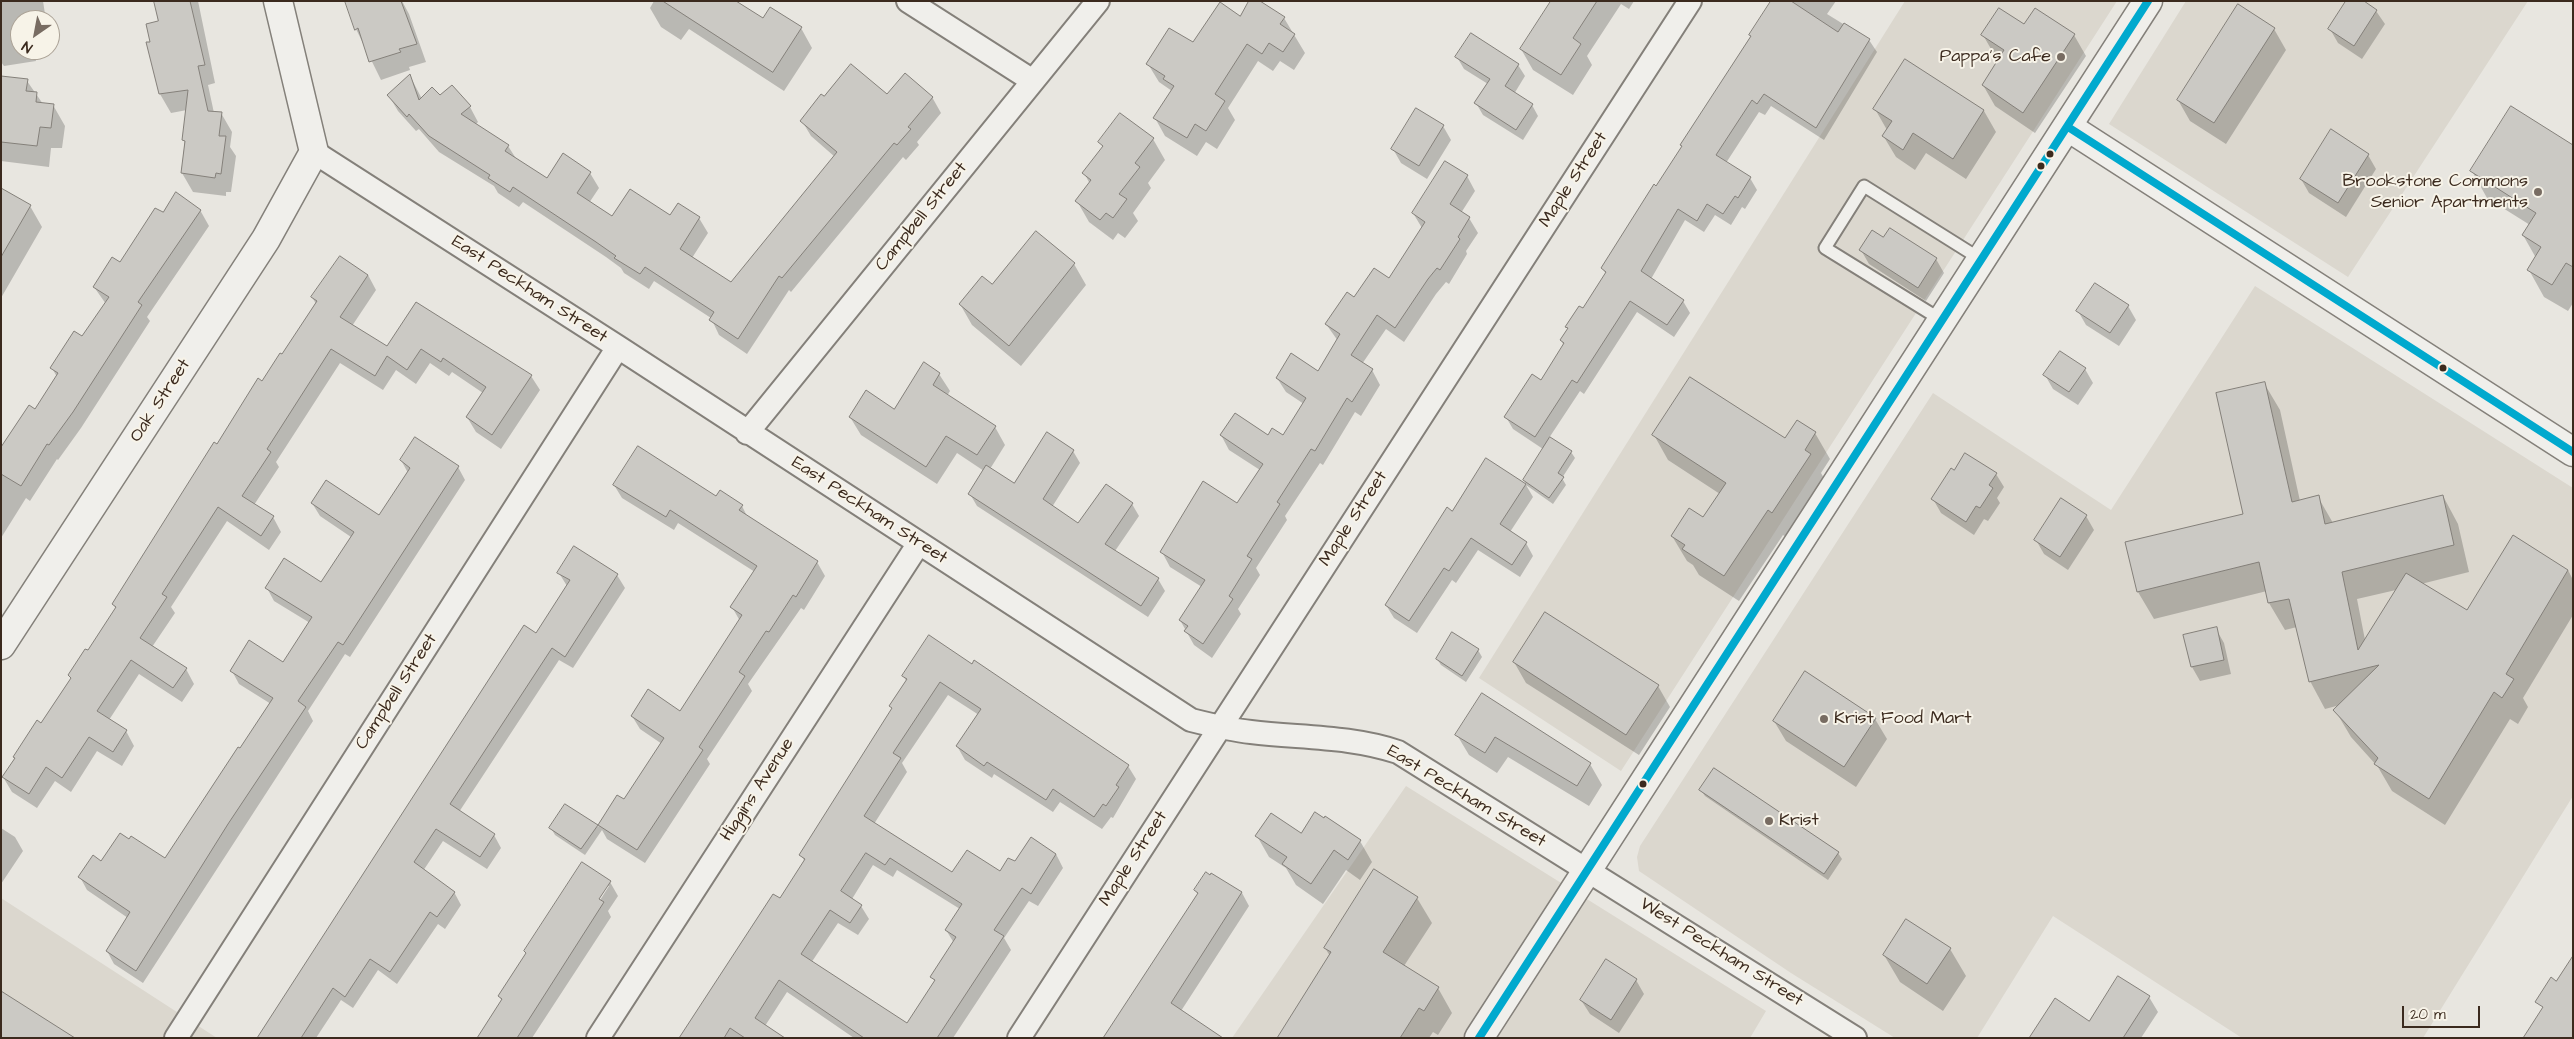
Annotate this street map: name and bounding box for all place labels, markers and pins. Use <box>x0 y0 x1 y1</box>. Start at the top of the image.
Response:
place label: Pappa's Cafe <box>1940 46 2051 68</box>
marker: Pappa's Cafe <box>2055 51 2067 63</box>
unlabelled marker <box>2045 149 2055 159</box>
unlabelled marker <box>2036 161 2046 171</box>
place label: Brookstone Commons Senior Apartments <box>2343 171 2528 213</box>
marker: Brookstone Commons Senior Apartments <box>2532 186 2544 198</box>
unlabelled marker <box>2438 363 2448 373</box>
place label: Krist Food Mart <box>1834 708 1971 730</box>
marker: Krist Food Mart <box>1818 713 1830 725</box>
unlabelled marker <box>1638 779 1648 789</box>
place label: Krist <box>1779 810 1819 832</box>
marker: Krist <box>1763 815 1775 827</box>

